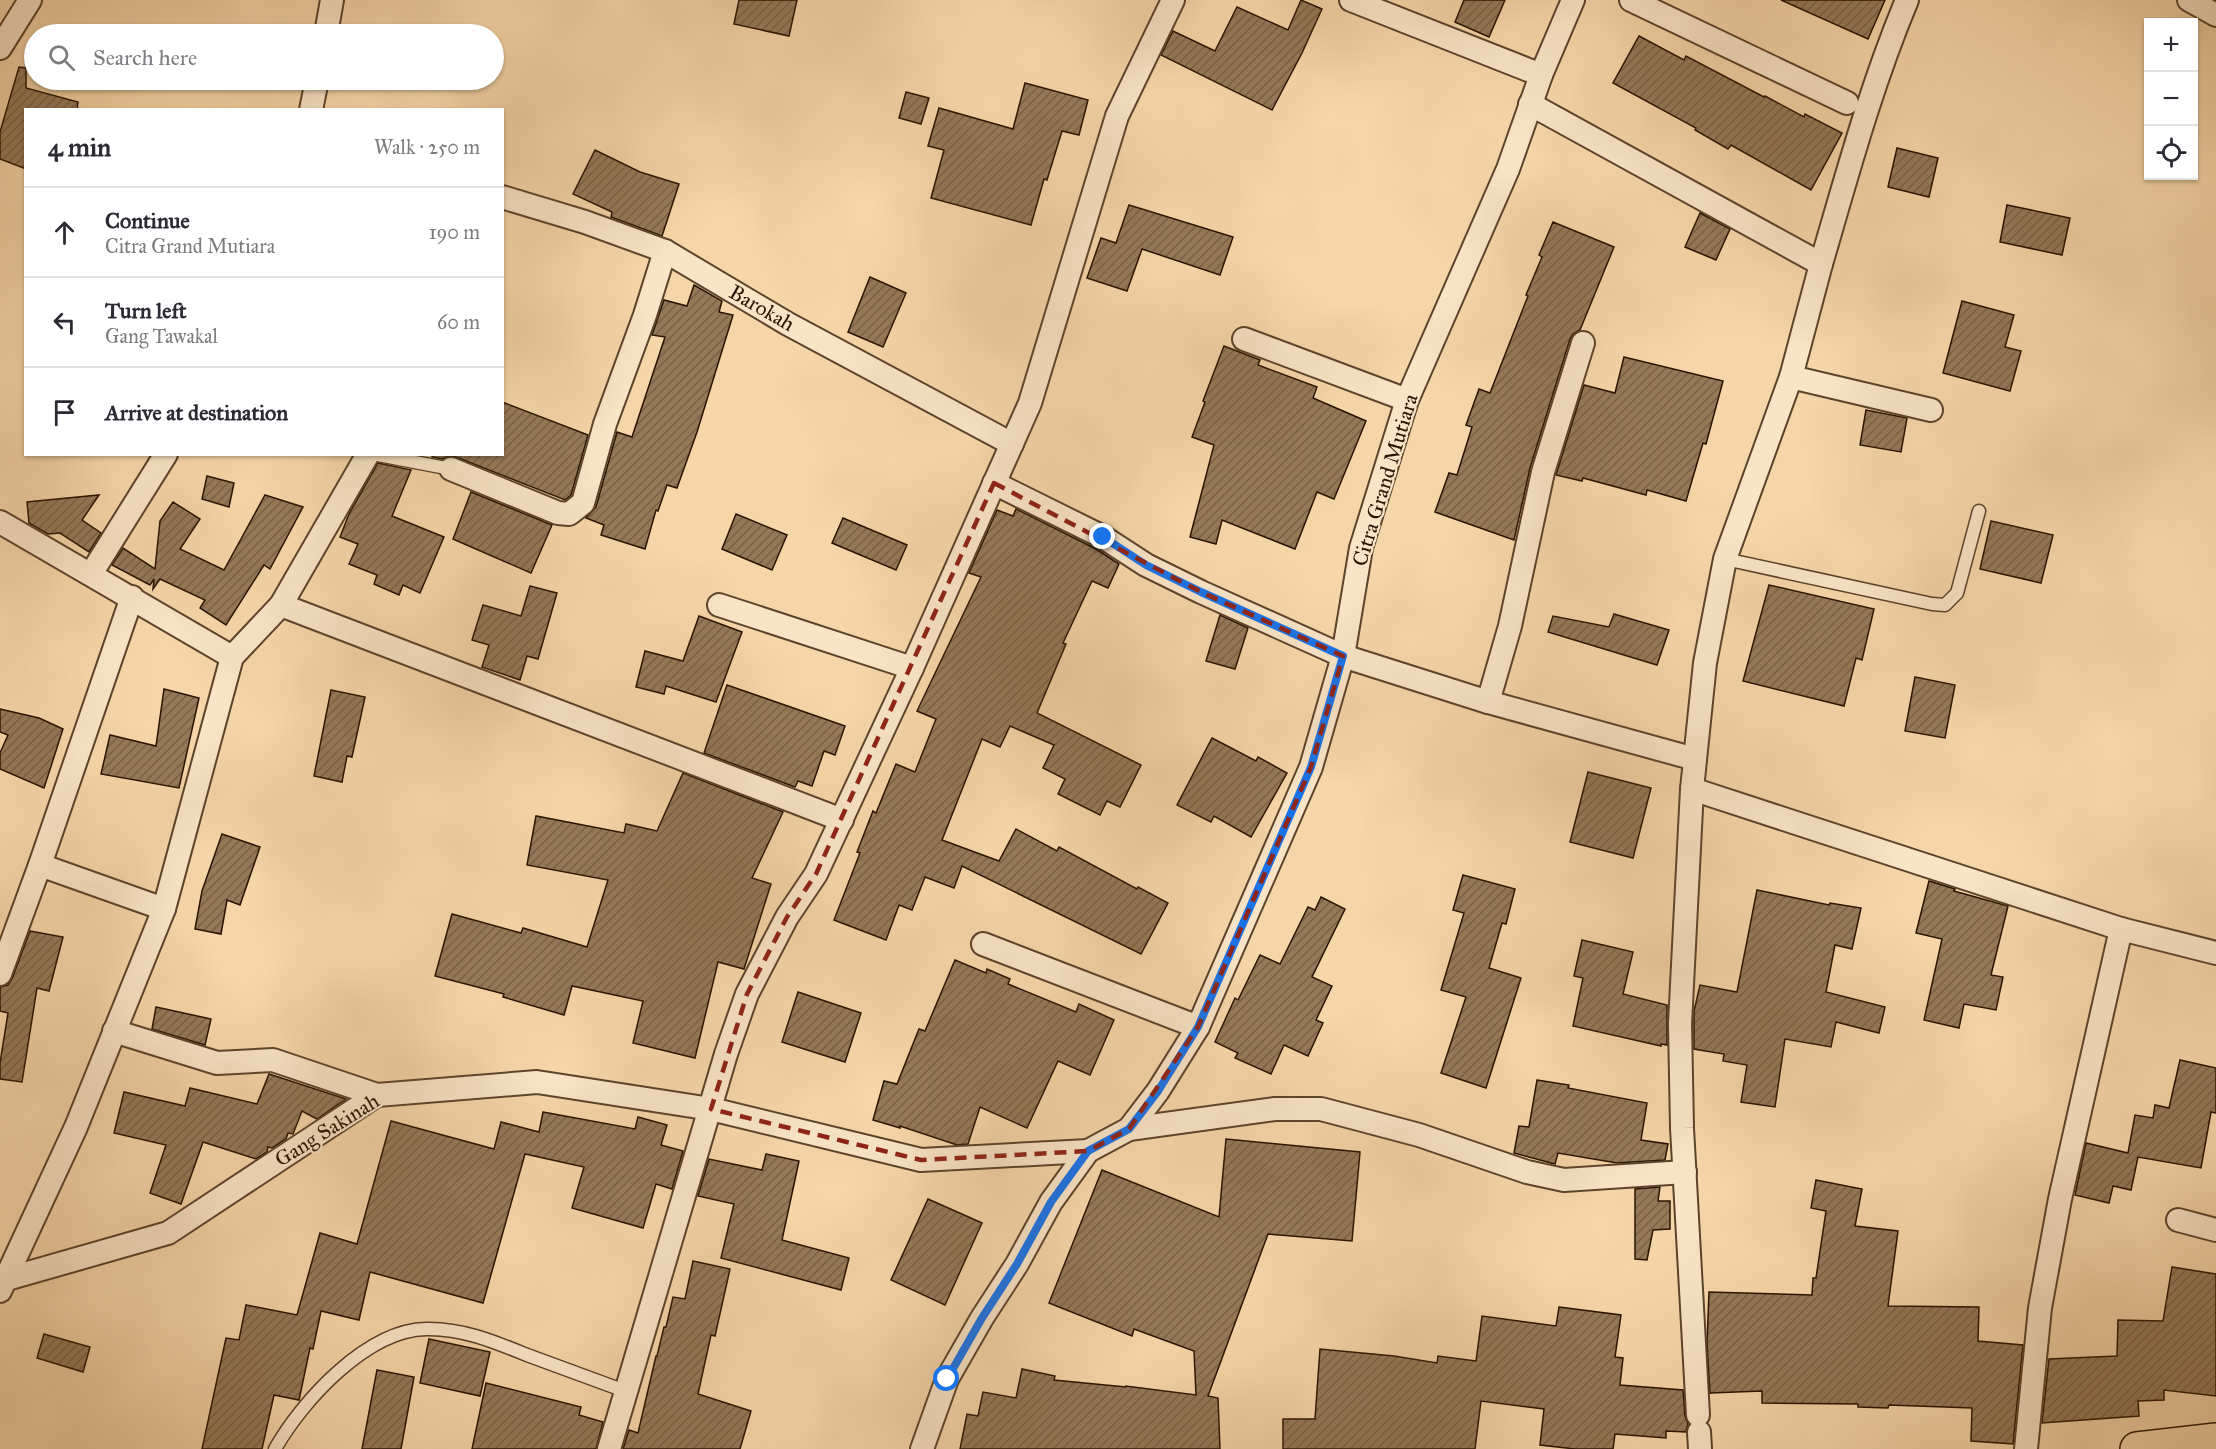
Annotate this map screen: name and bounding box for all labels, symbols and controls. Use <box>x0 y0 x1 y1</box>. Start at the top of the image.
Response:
map controls <box>2144 18 2198 180</box>
button: + <box>2144 18 2198 72</box>
search box <box>24 24 504 90</box>
icon: search <box>45 41 78 74</box>
text: Search here <box>93 44 197 71</box>
button: − <box>2144 72 2198 126</box>
button: locate <box>2144 126 2198 180</box>
text: 4 min <box>48 131 111 163</box>
text: Walk · 250 m <box>374 135 480 159</box>
text: Continue <box>105 207 190 234</box>
icon: ahead <box>48 216 81 249</box>
text: 190 m <box>429 220 480 244</box>
text: Citra Grand Mutiara <box>105 234 275 258</box>
street label: Barokah <box>725 279 800 337</box>
text: Turn left <box>105 297 187 324</box>
icon: left <box>48 306 81 339</box>
text: 60 m <box>437 310 480 334</box>
text: Gang Tawakal <box>105 324 218 348</box>
street label: Citra Grand Mutiara <box>1346 391 1424 569</box>
icon: arrive <box>48 396 81 429</box>
text: Arrive at destination <box>105 399 288 426</box>
route end <box>1089 523 1115 549</box>
street label: Gang Sakinah <box>270 1087 384 1172</box>
route start <box>933 1365 959 1391</box>

